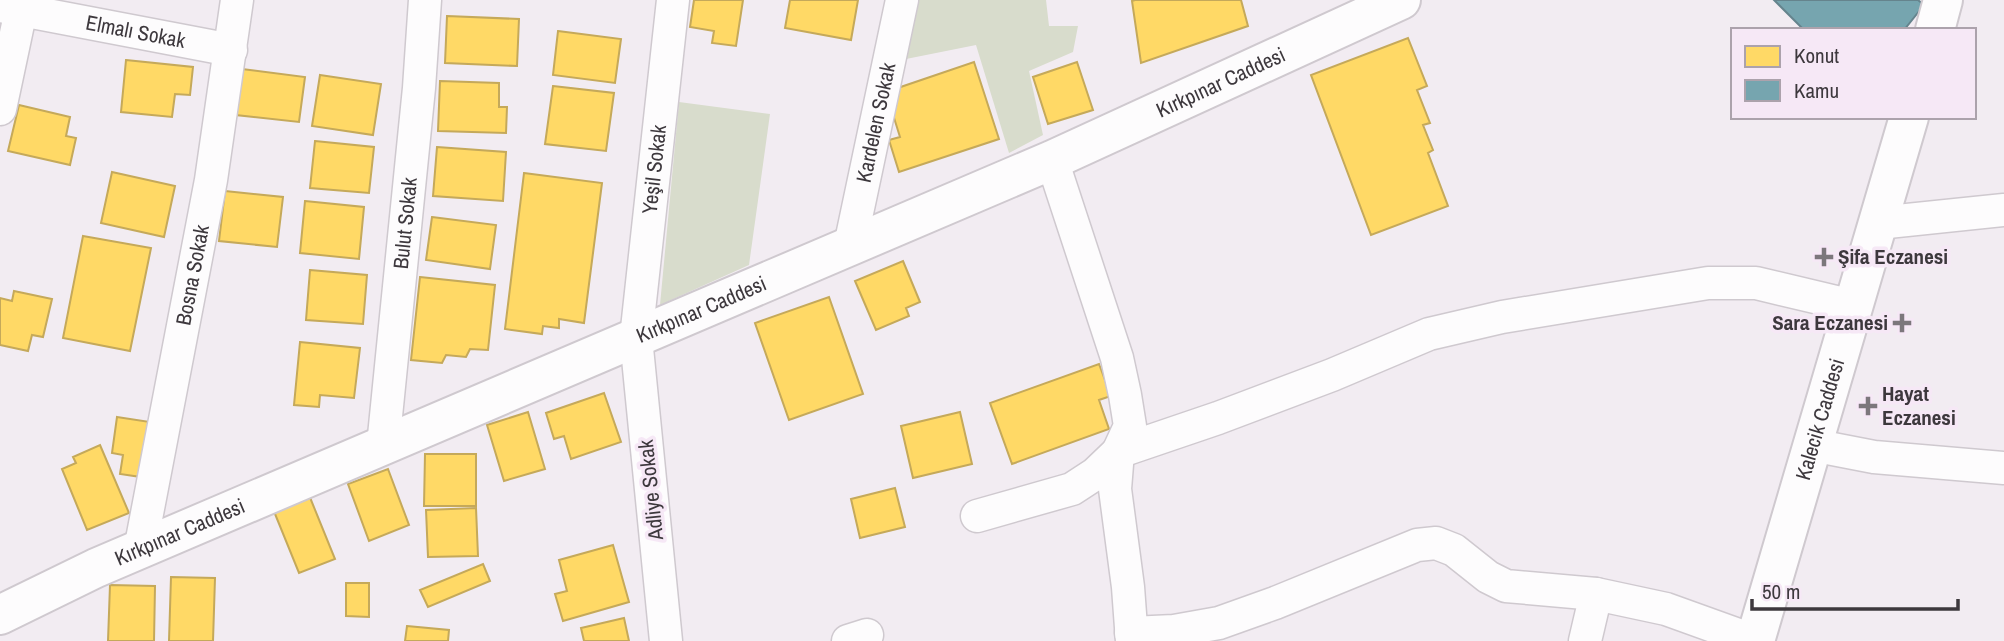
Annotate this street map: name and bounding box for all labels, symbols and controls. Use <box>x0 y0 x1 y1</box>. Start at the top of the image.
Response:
street label: Elmalı Sokak <box>84 8 188 55</box>
legend <box>1731 28 1976 119</box>
street label: Kırkpınar Caddesi <box>1151 40 1290 124</box>
text: Konut <box>1794 41 1839 70</box>
street label: Kardelen Sokak <box>849 60 902 185</box>
text: Kamu <box>1794 76 1839 105</box>
street label: Yeşil Sokak <box>635 123 673 216</box>
street label: Bulut Sokak <box>386 175 424 270</box>
street label: Bosna Sokak <box>168 222 216 328</box>
place label: Şifa Eczanesi <box>1838 242 1948 271</box>
marker: Şifa Eczanesi <box>1816 249 1832 265</box>
street label: Kırkpınar Caddesi <box>632 269 771 350</box>
place label: Sara Eczanesi <box>1772 308 1888 337</box>
marker: Sara Eczanesi <box>1894 315 1910 331</box>
street label: Kalecik Caddesi <box>1788 355 1851 484</box>
place label: Hayat Eczanesi <box>1882 379 1956 432</box>
marker: Hayat Eczanesi <box>1860 398 1876 414</box>
street label: Adliye Sokak <box>631 438 670 543</box>
street label: Kırkpınar Caddesi <box>110 491 249 572</box>
scale bar <box>1752 568 1958 612</box>
text: 50 m <box>1762 577 1800 606</box>

